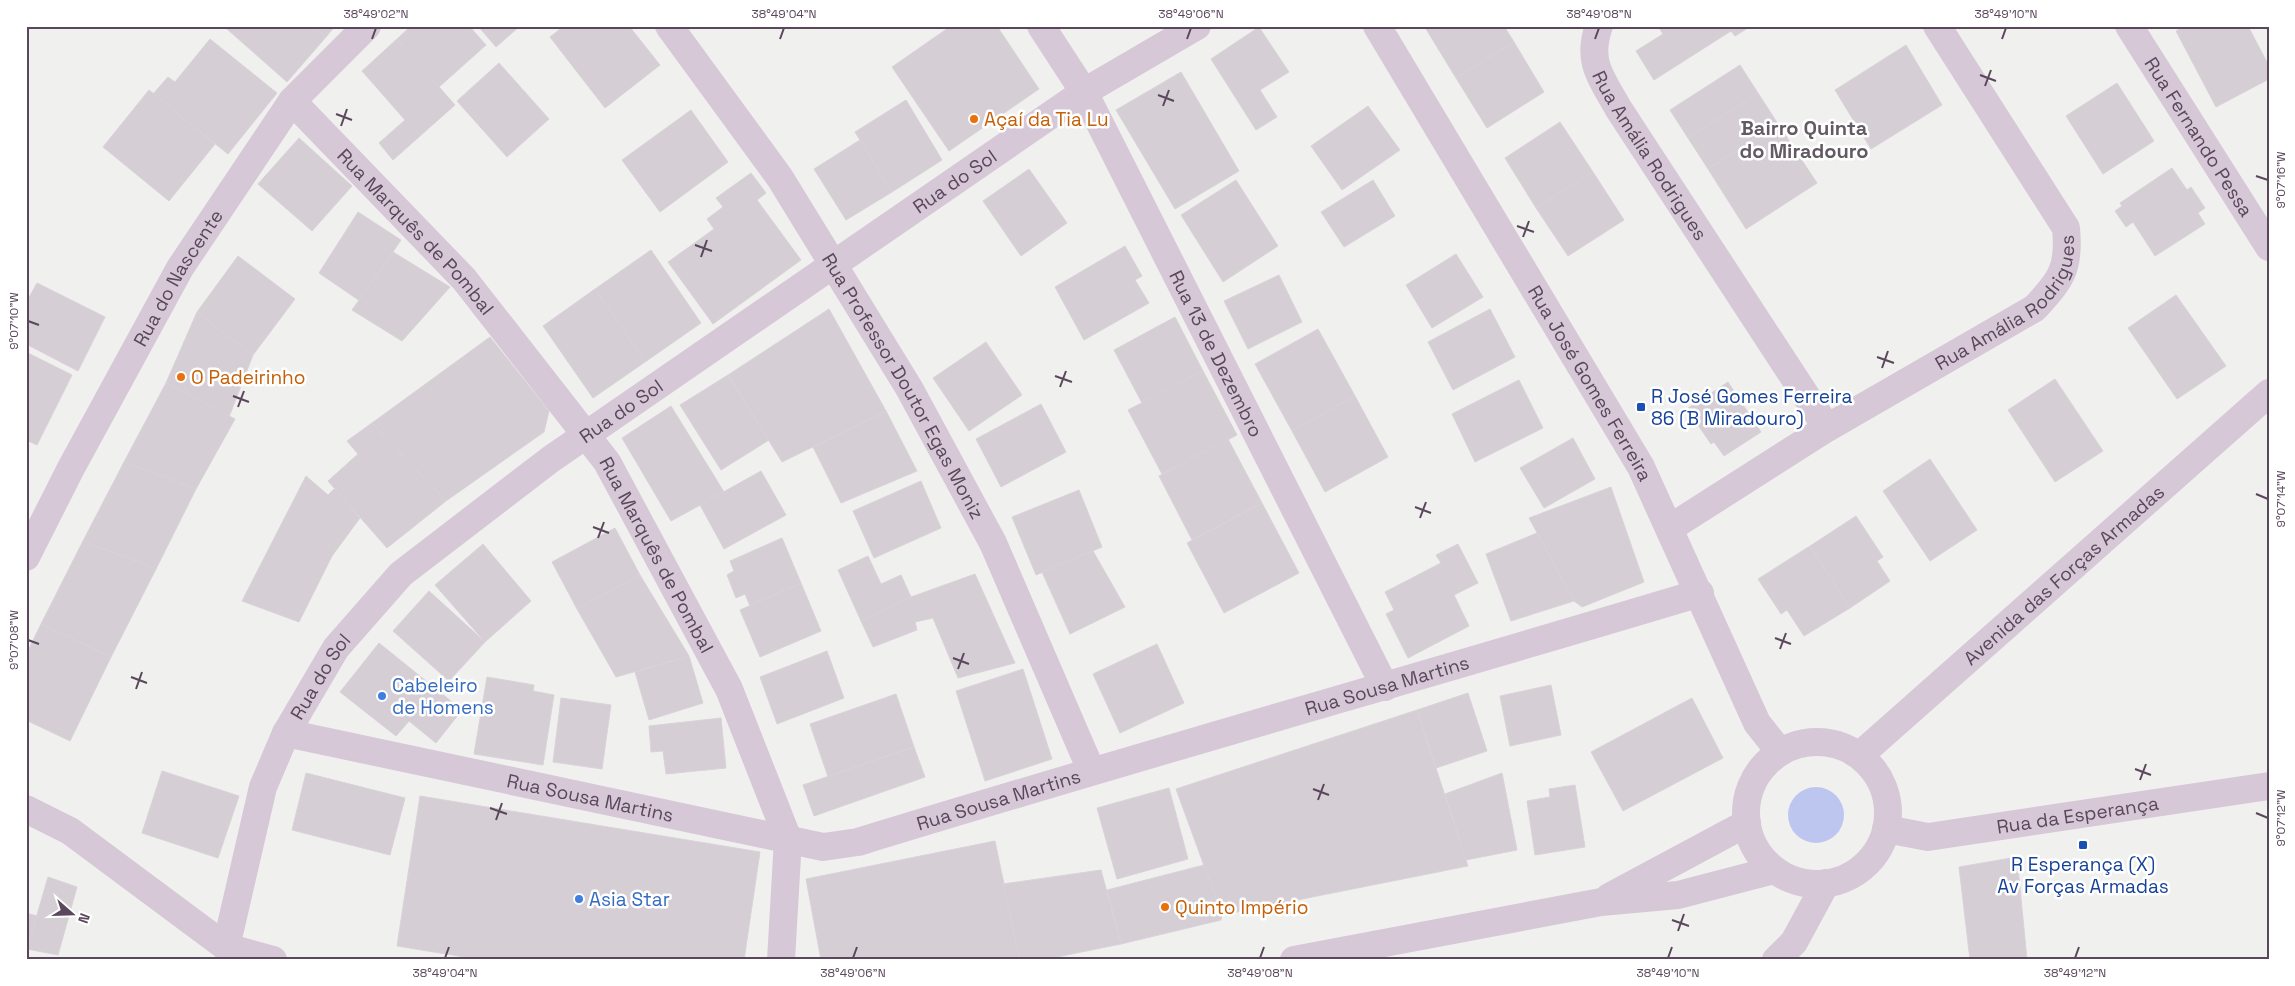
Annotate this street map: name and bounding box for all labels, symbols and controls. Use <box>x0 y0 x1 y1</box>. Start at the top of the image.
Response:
text: 38°49'02"N <box>343 6 409 22</box>
text: 38°49'04"N <box>752 6 816 22</box>
text: 38°49'06"N <box>1158 6 1224 22</box>
text: 38°49'08"N <box>1566 6 1632 22</box>
text: 38°49'10"N <box>1975 6 2037 22</box>
street label: Rua Fernando Pessa <box>2139 52 2259 221</box>
street label: Rua Amália Rodrigues <box>1587 66 1713 245</box>
place label: Açaí da Tia Lu <box>984 107 1109 132</box>
marker: Açaí da Tia Lu <box>968 113 980 125</box>
district label: Bairro Quinta do Miradouro <box>1739 115 1869 164</box>
street label: Rua Marquês de Pombal <box>332 143 500 320</box>
street label: Rua do Sol <box>908 143 1001 219</box>
text: 9°07'16"W <box>2273 151 2289 209</box>
street label: Rua do Nascente <box>127 204 228 351</box>
street label: Rua Amália Rodrigues <box>1930 235 2080 376</box>
street label: Rua Professor Doutor Egas Moniz <box>816 248 990 523</box>
street label: Rua 13 de Dezembro <box>1164 266 1269 441</box>
street label: Rua José Gomes Ferreira <box>1522 280 1658 485</box>
text: 9°07'10"W <box>6 292 22 350</box>
place label: O Padeirinho <box>191 365 305 390</box>
marker: O Padeirinho <box>175 371 187 383</box>
street label: Rua do Sol <box>574 373 668 448</box>
place label: R José Gomes Ferreira 86 (B Miradouro) <box>1651 384 1852 431</box>
marker: R José Gomes Ferreira 86 (B Miradouro) <box>1635 401 1647 413</box>
street label: Rua Marquês de Pombal <box>594 452 720 657</box>
text: 9°07'14"W <box>2273 470 2289 527</box>
street label: Avenida das Forças Armadas <box>1958 479 2169 670</box>
text: 9°07'08"W <box>6 610 22 670</box>
street label: Rua do Sol <box>284 628 356 724</box>
street label: Rua Sousa Martins <box>1302 649 1472 721</box>
place label: Cabeleiro de Homens <box>392 673 494 720</box>
marker: Cabeleiro de Homens <box>376 690 388 702</box>
street label: Rua Sousa Martins <box>913 763 1083 836</box>
street label: Rua Sousa Martins <box>505 768 676 827</box>
text: 9°07'12"W <box>2273 789 2289 847</box>
street label: Rua da Esperança <box>1995 790 2160 839</box>
marker: R Esperança (X) Av Forças Armadas <box>2077 839 2089 851</box>
place label: R Esperança (X) Av Forças Armadas <box>1997 852 2169 899</box>
place label: Asia Star <box>589 887 670 912</box>
north arrow <box>48 888 98 938</box>
marker: Asia Star <box>573 893 585 905</box>
place label: Quinto Império <box>1175 895 1308 920</box>
marker: Quinto Império <box>1159 901 1171 913</box>
text: N <box>74 911 94 926</box>
text: 38°49'04"N <box>413 965 477 981</box>
text: 38°49'06"N <box>820 965 886 981</box>
text: 38°49'08"N <box>1227 965 1293 981</box>
text: 38°49'10"N <box>1637 965 1699 981</box>
text: 38°49'12"N <box>2044 965 2106 981</box>

